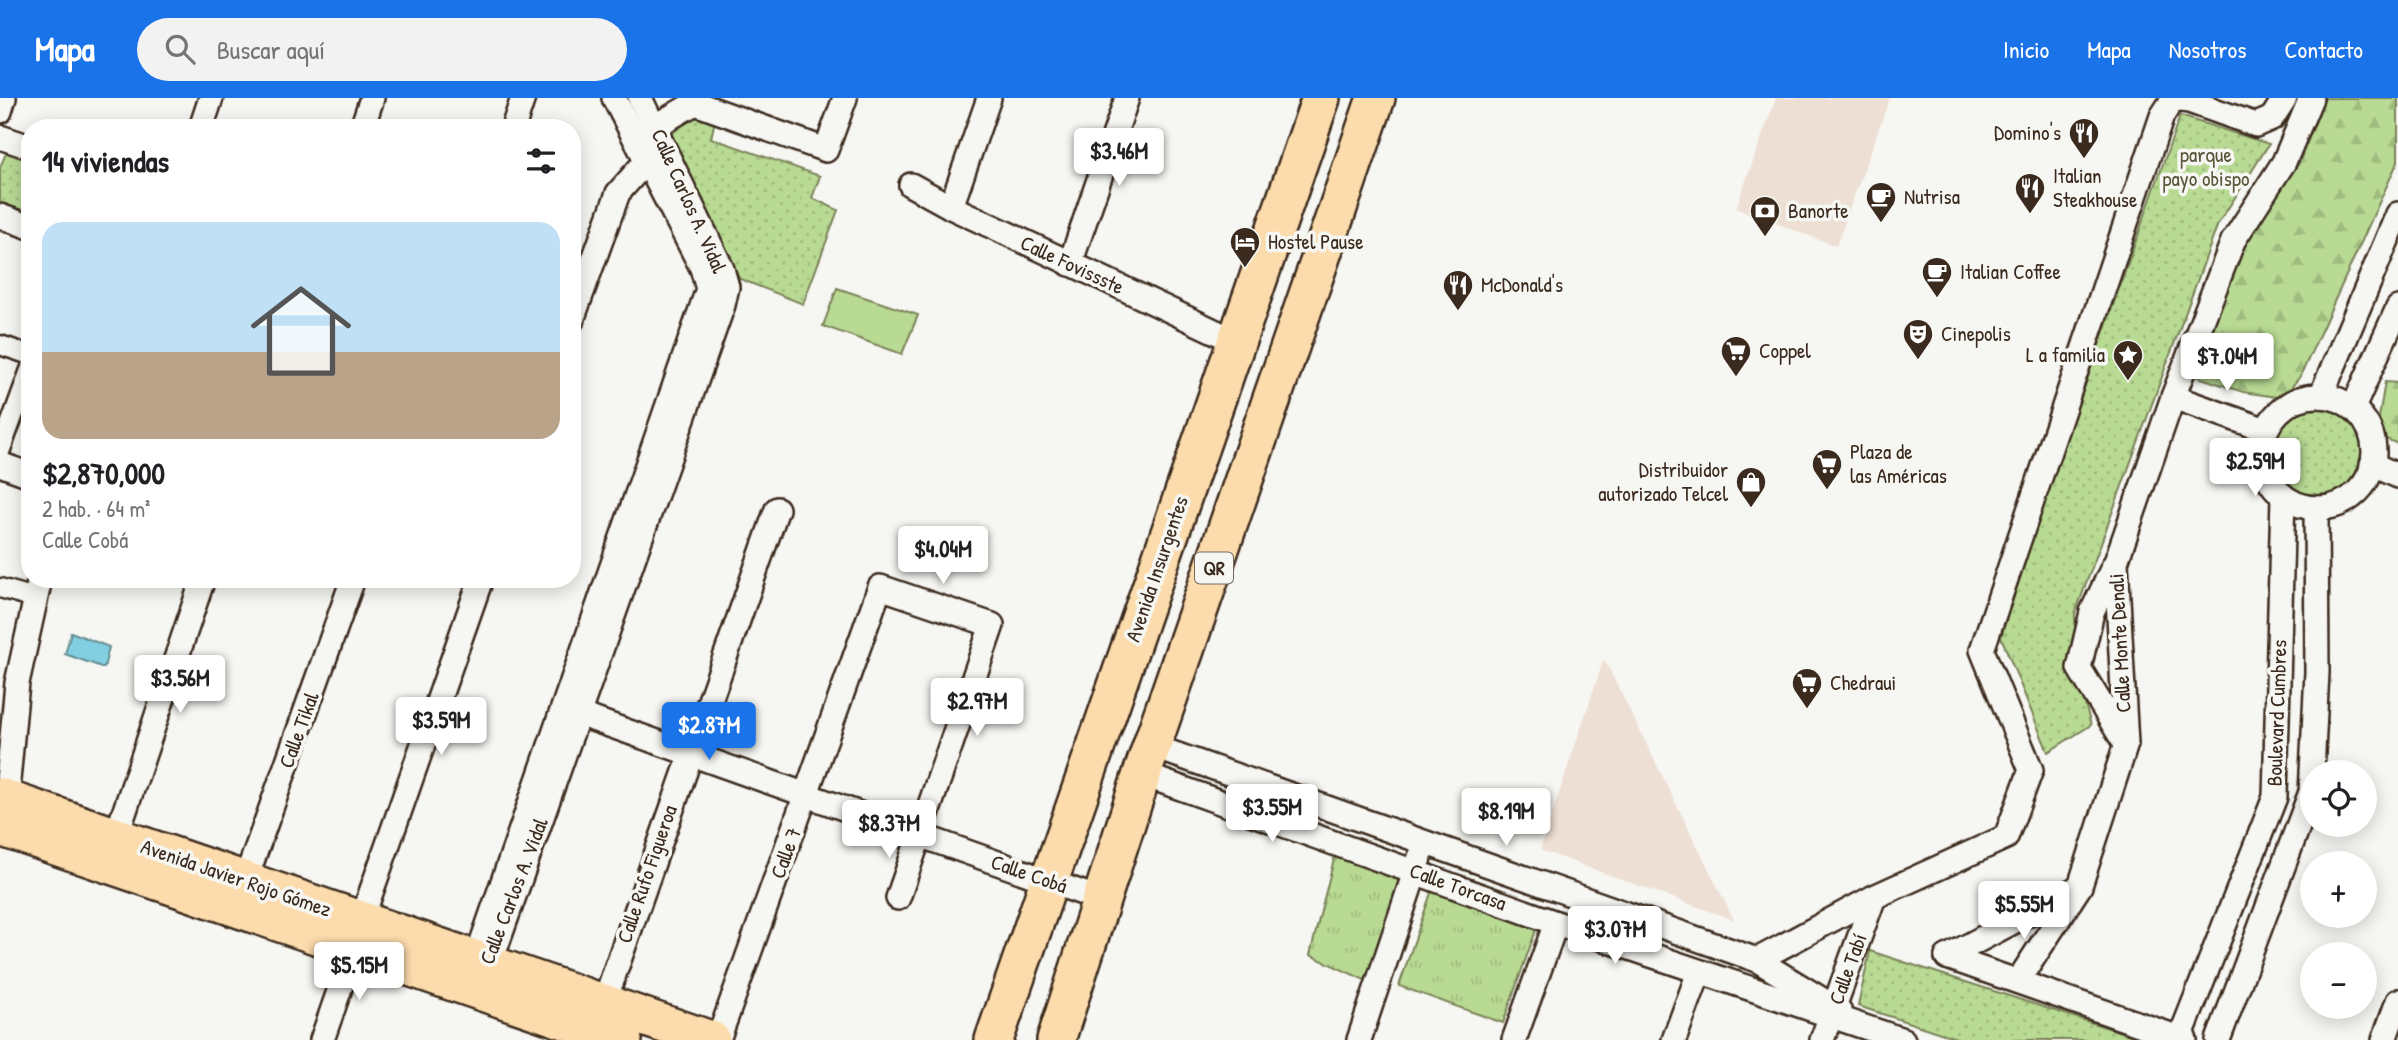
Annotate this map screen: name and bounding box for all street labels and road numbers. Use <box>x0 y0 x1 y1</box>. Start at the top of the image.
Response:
street label: Calle Carlos A. Vidal <box>645 124 734 278</box>
street label: Calle Fovissste <box>1016 228 1129 301</box>
street label: Avenida Insurgentes <box>1118 492 1195 646</box>
road number: QR <box>1195 552 1233 583</box>
street label: Calle Monte Denali <box>2101 573 2138 713</box>
street label: Boulevard Cumbres <box>2259 639 2294 787</box>
street label: Calle Tikal <box>271 687 326 772</box>
street label: Calle Rufo Figueroa <box>609 801 684 947</box>
street label: Calle Carlos A. Vidal <box>472 813 555 968</box>
street label: Calle 7 <box>763 823 808 882</box>
street label: Avenida Javier Rojo Gómez <box>137 831 335 924</box>
street label: Calle Cobá <box>987 847 1071 900</box>
street label: Calle Torcasa <box>1406 856 1511 917</box>
street label: Calle Tabí <box>1821 929 1874 1008</box>

